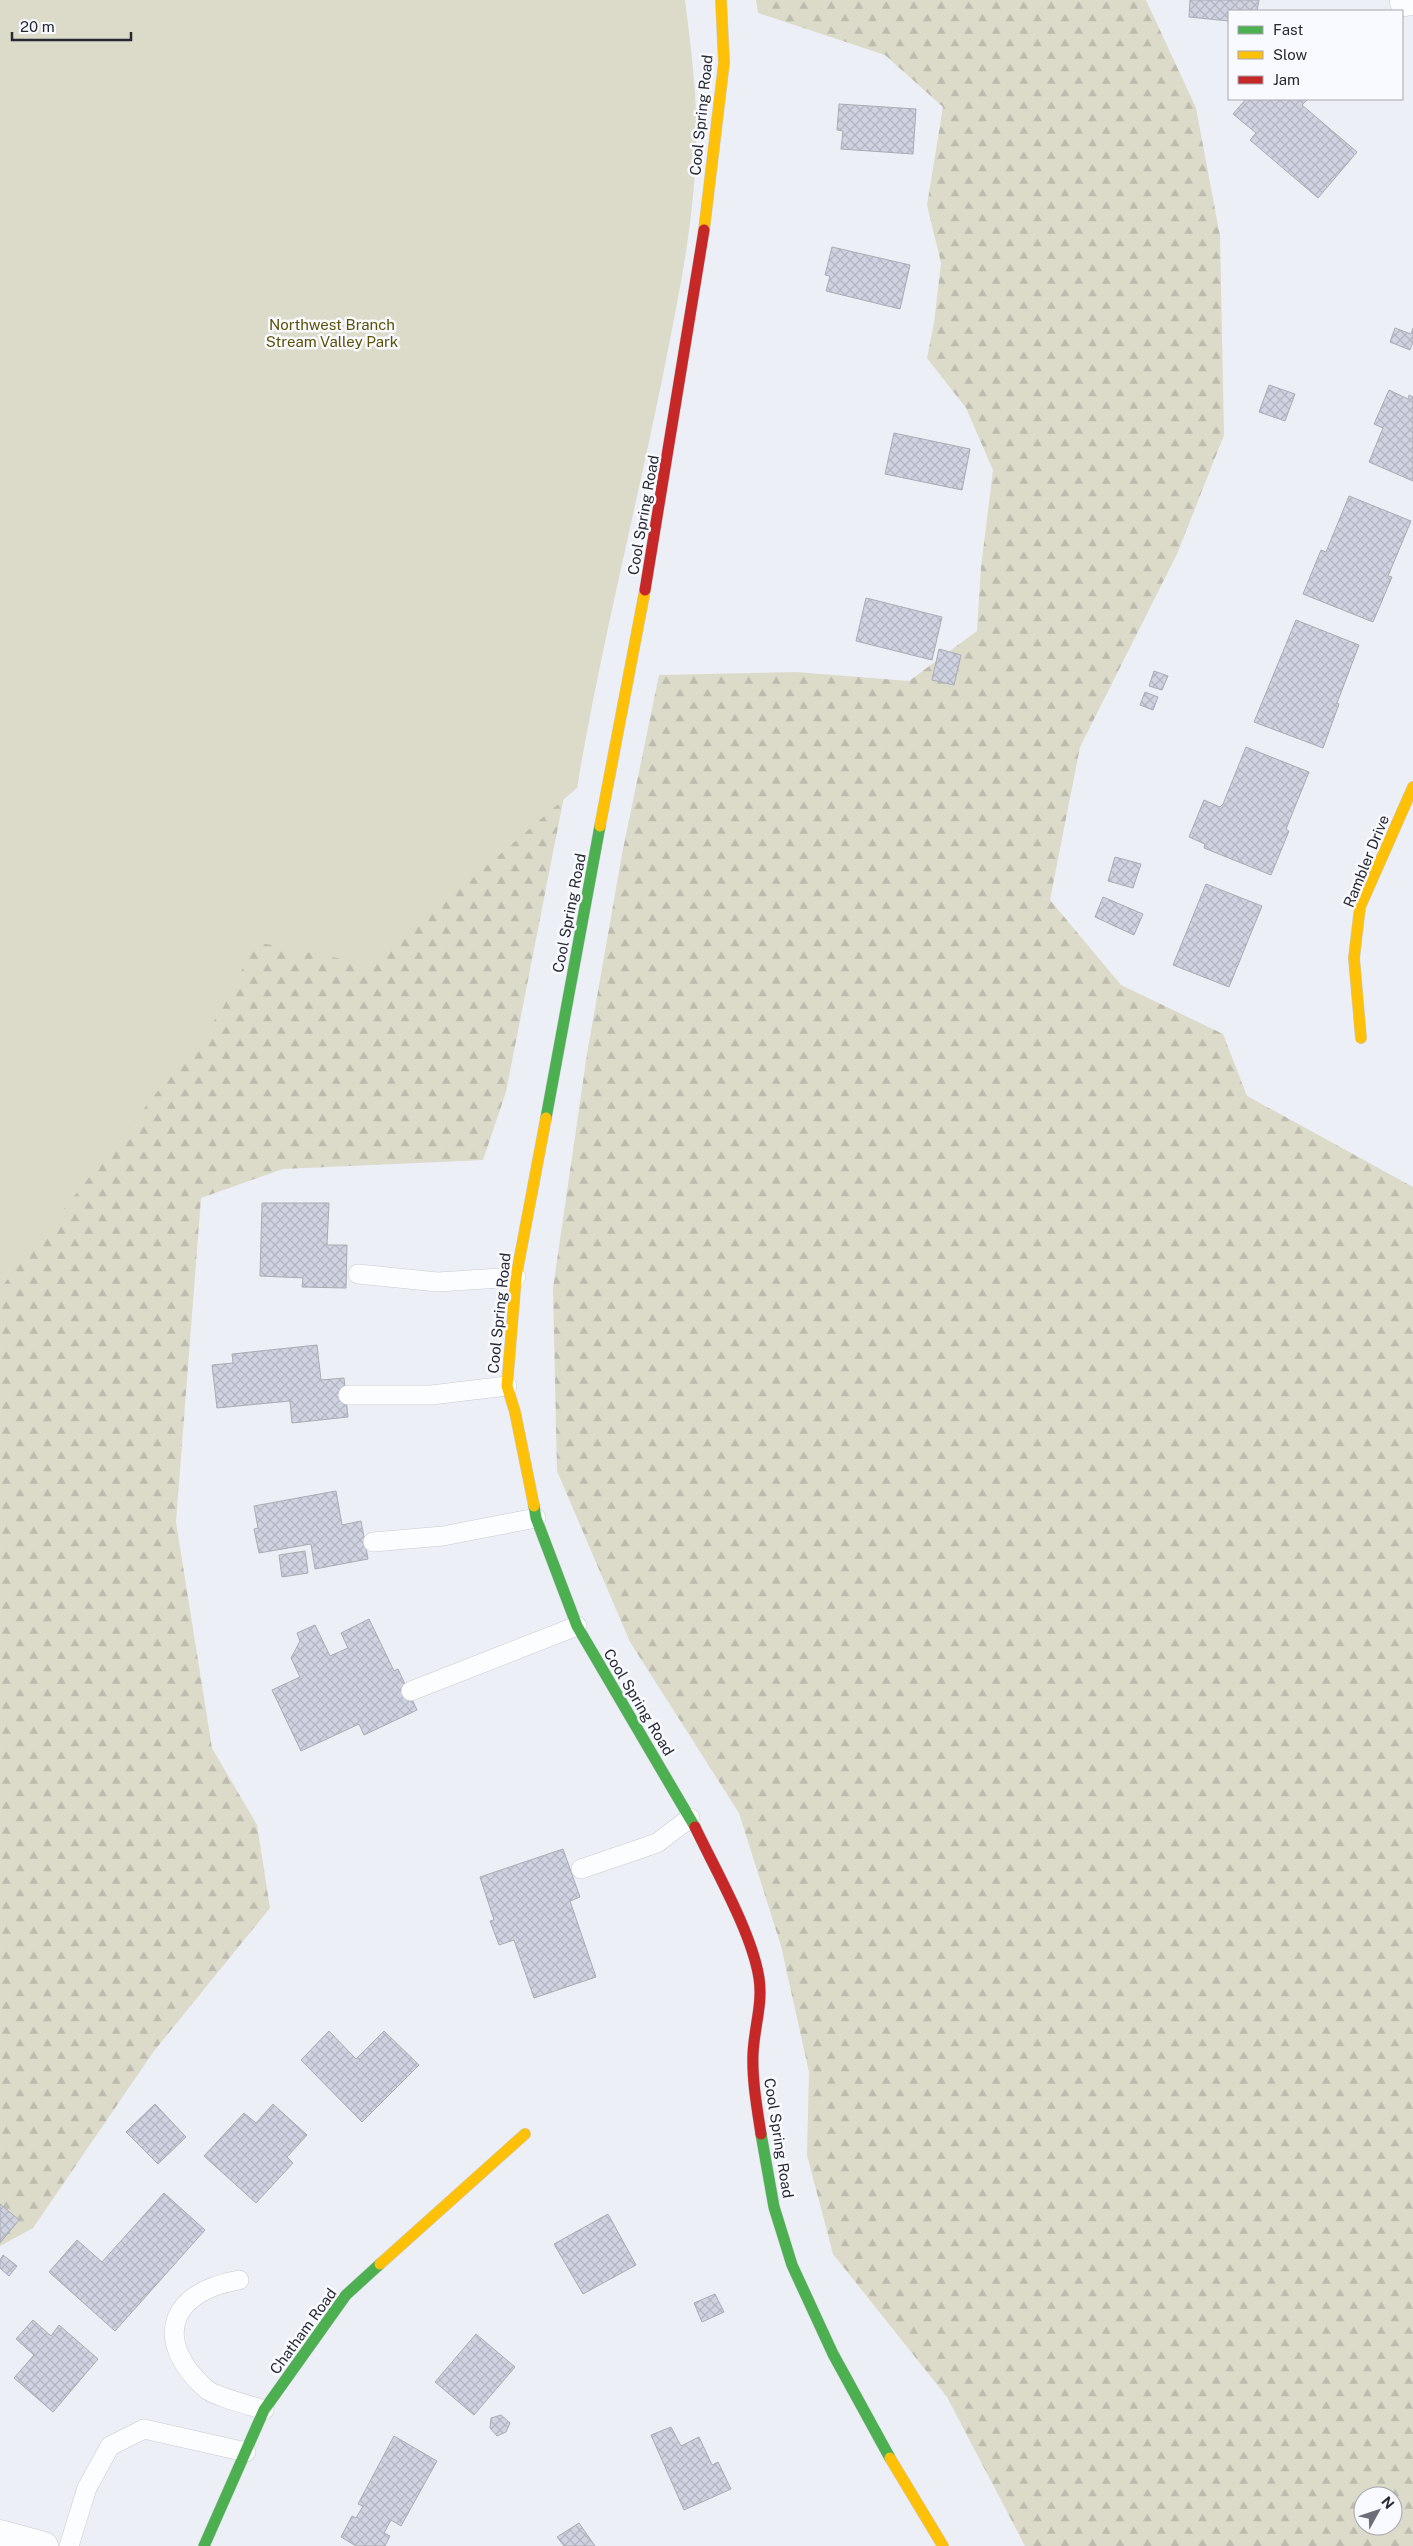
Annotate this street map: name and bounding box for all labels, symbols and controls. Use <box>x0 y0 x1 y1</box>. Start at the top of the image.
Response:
scale bar <box>12 10 131 42</box>
legend <box>1228 10 1403 100</box>
text: 20 m <box>20 18 55 35</box>
text: Fast <box>1273 21 1303 38</box>
text: Slow <box>1273 46 1308 63</box>
street label: Cool Spring Road <box>686 54 716 176</box>
text: Jam <box>1273 71 1300 88</box>
park label: Northwest Branch Stream Valley Park <box>266 316 398 350</box>
street label: Cool Spring Road <box>624 454 662 576</box>
street label: Rambler Drive <box>1340 812 1392 910</box>
street label: Cool Spring Road <box>549 852 589 974</box>
street label: Cool Spring Road <box>484 1252 514 1374</box>
street label: Cool Spring Road <box>600 1646 678 1758</box>
street label: Cool Spring Road <box>761 2077 797 2199</box>
street label: Chatham Road <box>266 2285 340 2377</box>
north arrow <box>1353 2486 1403 2536</box>
text: N <box>1378 2493 1398 2512</box>

